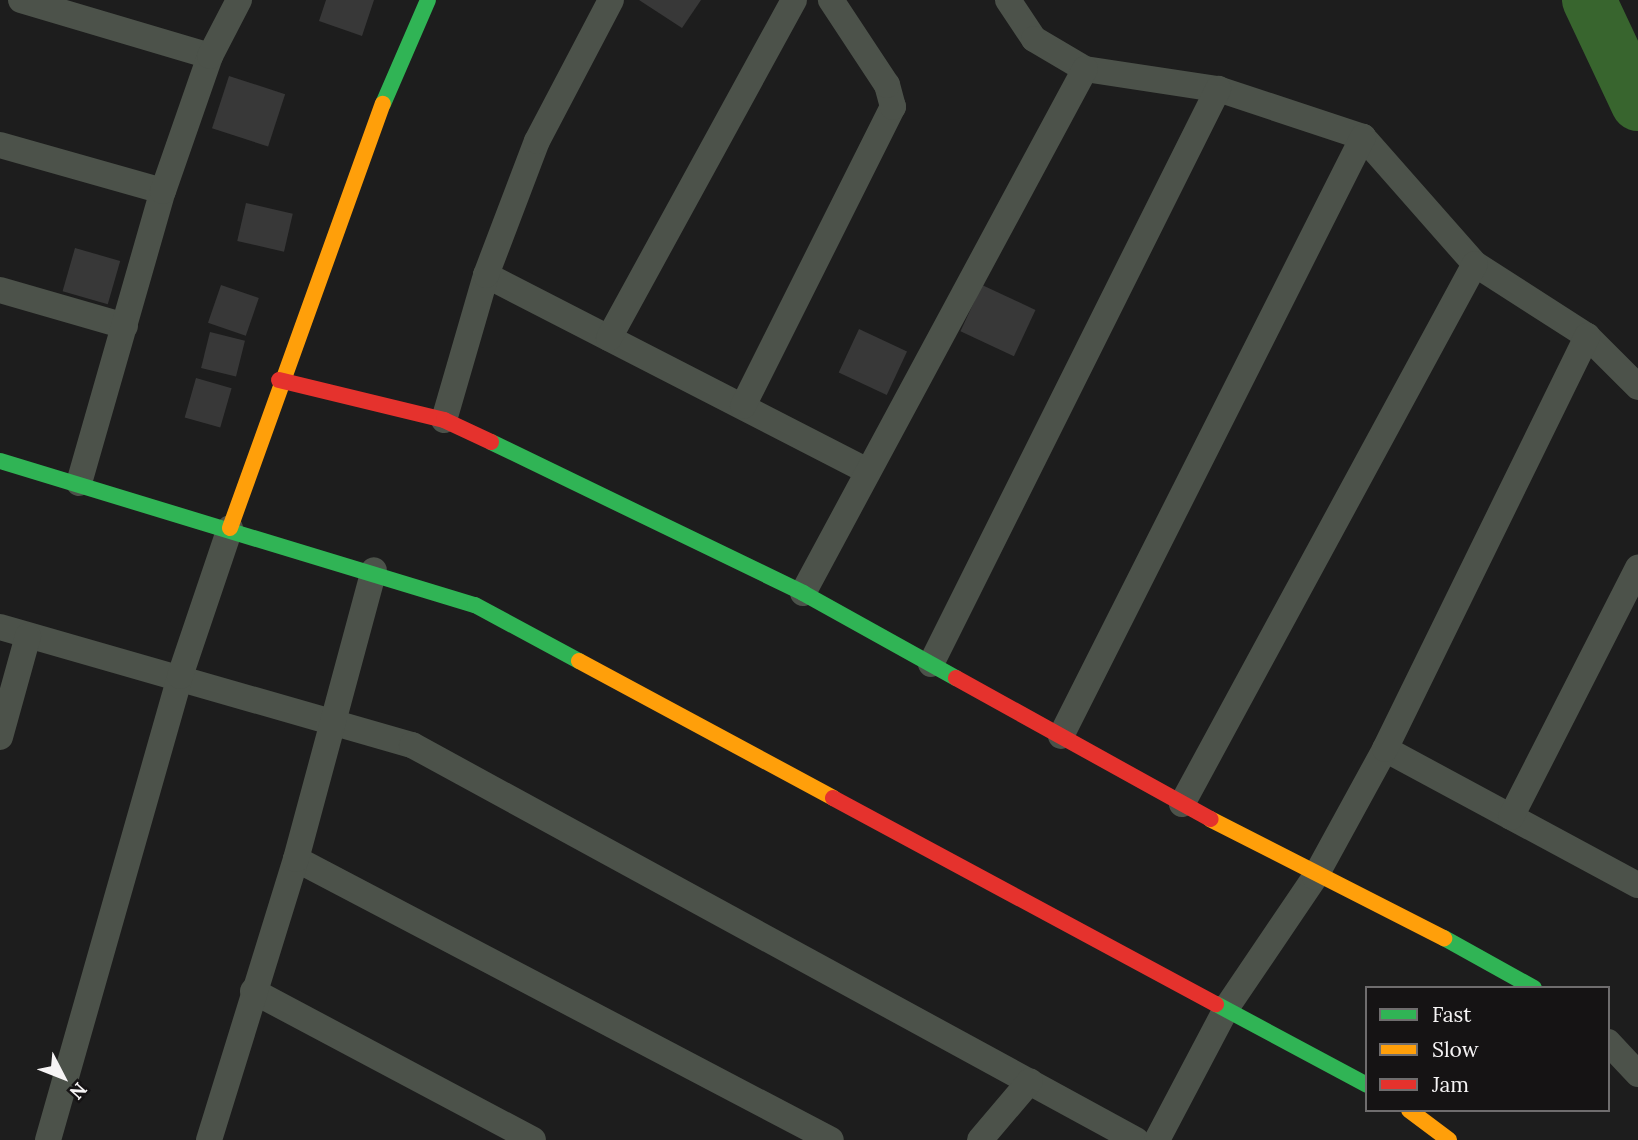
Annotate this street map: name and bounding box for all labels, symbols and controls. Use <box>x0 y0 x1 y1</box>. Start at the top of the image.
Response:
legend <box>1365 986 1610 1112</box>
text: Fast <box>1432 1001 1471 1028</box>
text: Slow <box>1432 1036 1479 1063</box>
north arrow <box>28 1042 98 1112</box>
text: Jam <box>1432 1071 1469 1098</box>
text: N <box>65 1078 92 1105</box>

